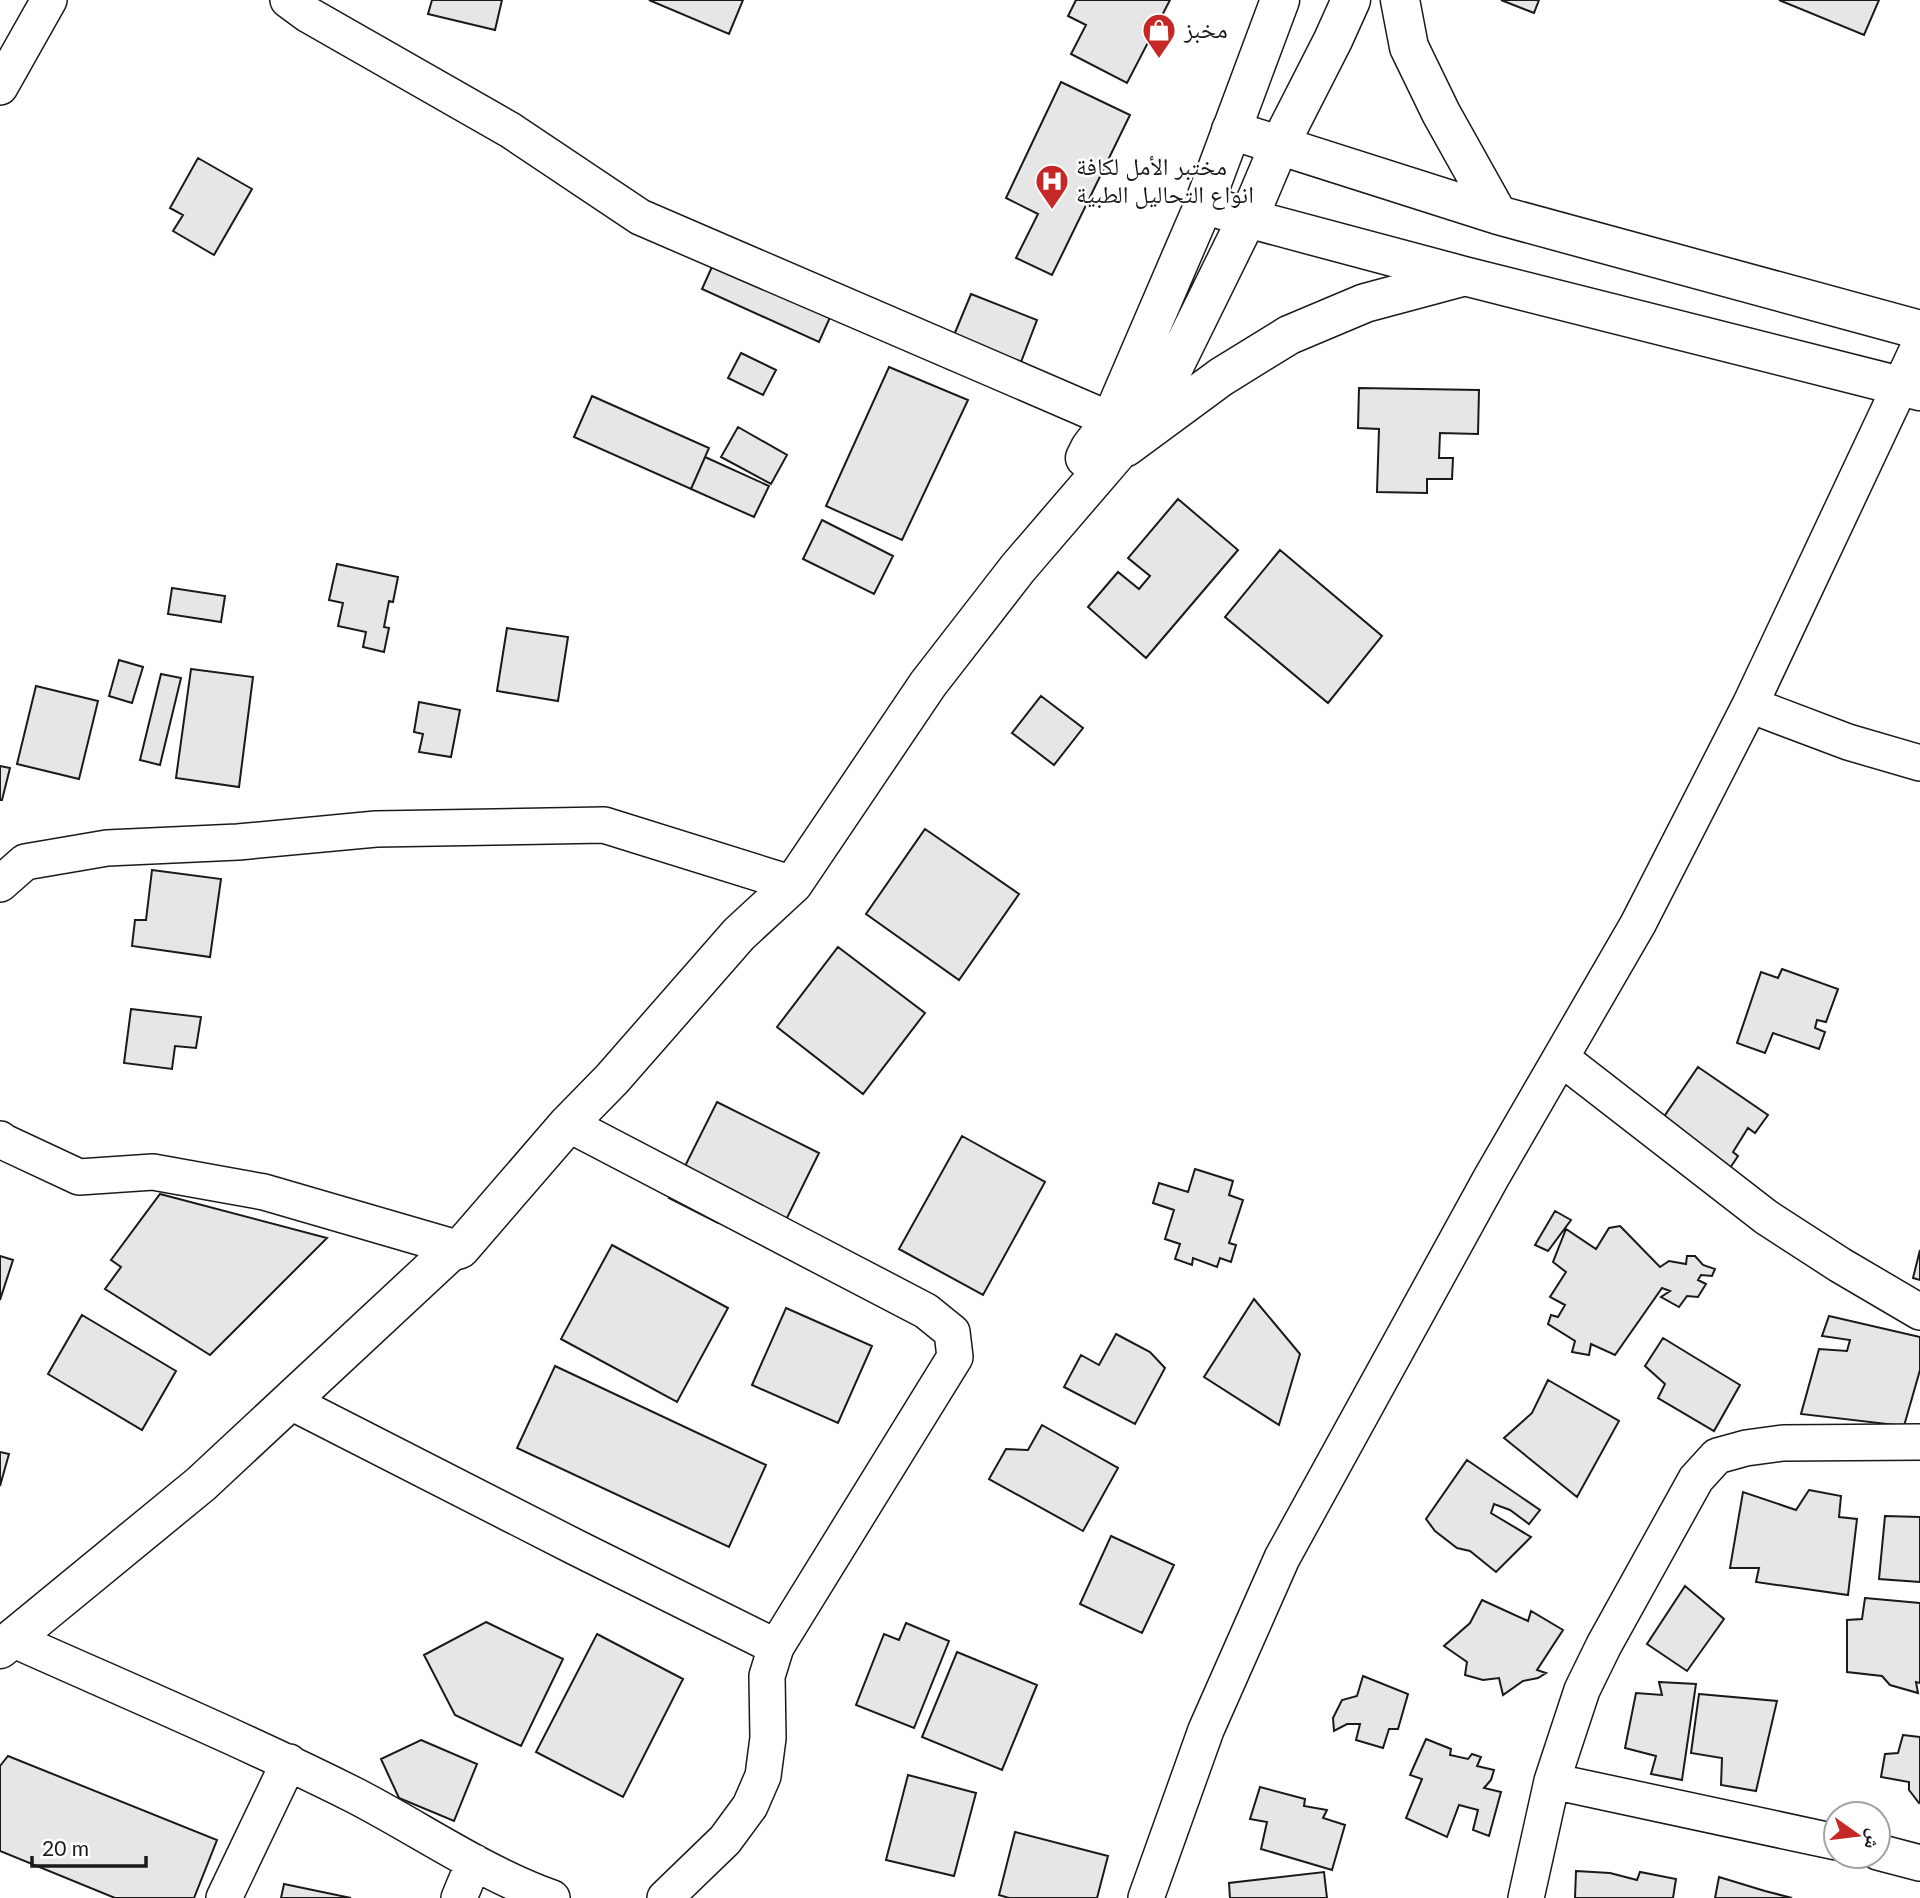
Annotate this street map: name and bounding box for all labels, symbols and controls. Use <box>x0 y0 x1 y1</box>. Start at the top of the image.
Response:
shop icon: مخبز <box>1140 11 1178 60</box>
place label: مخبز <box>1183 14 1228 44</box>
place label: مختبر الأمل لكافة انواع التحاليل الطبية <box>1076 151 1254 210</box>
hospital icon: مختبر الأمل لكافة انواع التحاليل الطبية <box>1033 162 1071 211</box>
north arrow <box>1822 1800 1892 1870</box>
scale bar <box>32 1825 145 1869</box>
text: ش <box>1859 1826 1888 1852</box>
text: 20 m <box>42 1835 89 1860</box>

